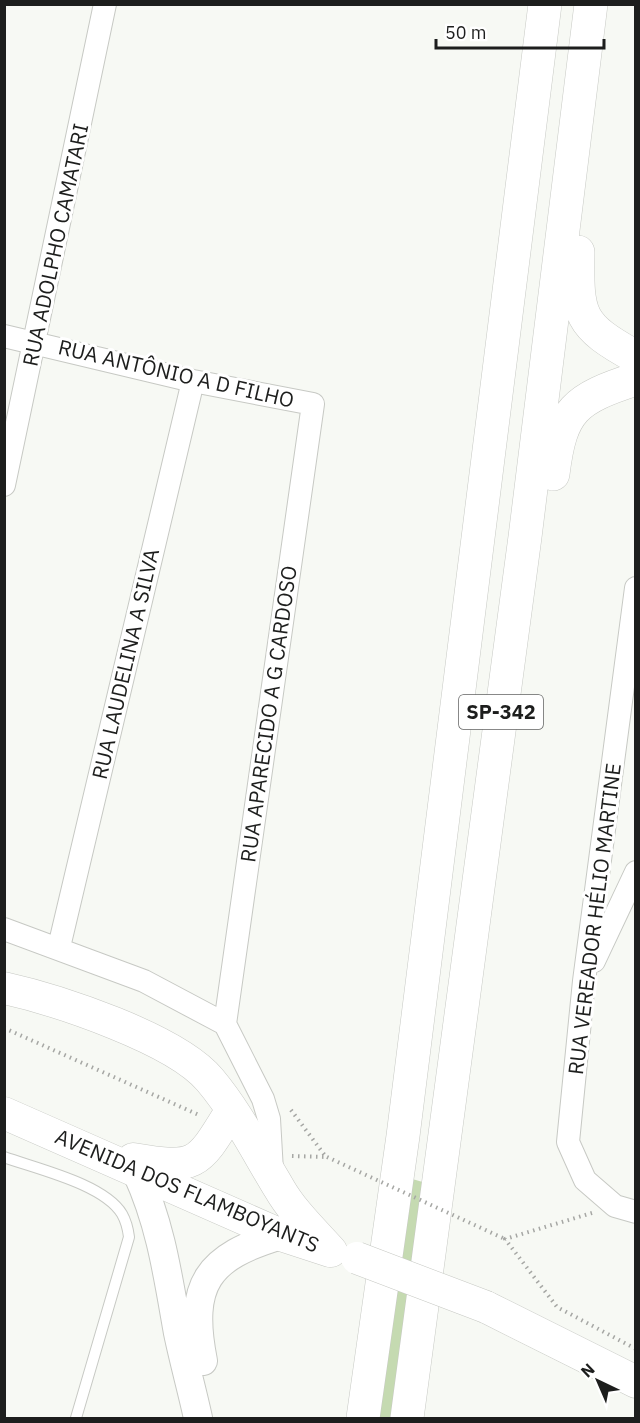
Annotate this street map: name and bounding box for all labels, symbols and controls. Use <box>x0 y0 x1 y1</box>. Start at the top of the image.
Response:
scale bar <box>436 12 604 50</box>
text: 50 m <box>445 21 487 44</box>
street label: RUA ADOLPHO CAMATARI <box>16 121 94 369</box>
street label: RUA ANTÔNIO A D FILHO <box>56 332 297 414</box>
street label: RUA LAUDELINA A SILVA <box>85 546 165 782</box>
street label: RUA APARECIDO A G CARDOSO <box>233 564 303 864</box>
road number: SP-342 <box>459 695 543 729</box>
street label: RUA VEREADOR HÉLIO MARTINE <box>561 761 627 1076</box>
street label: AVENIDA DOS FLAMBOYANTS <box>51 1122 324 1258</box>
north arrow <box>568 1351 628 1411</box>
text: N <box>576 1359 599 1381</box>

